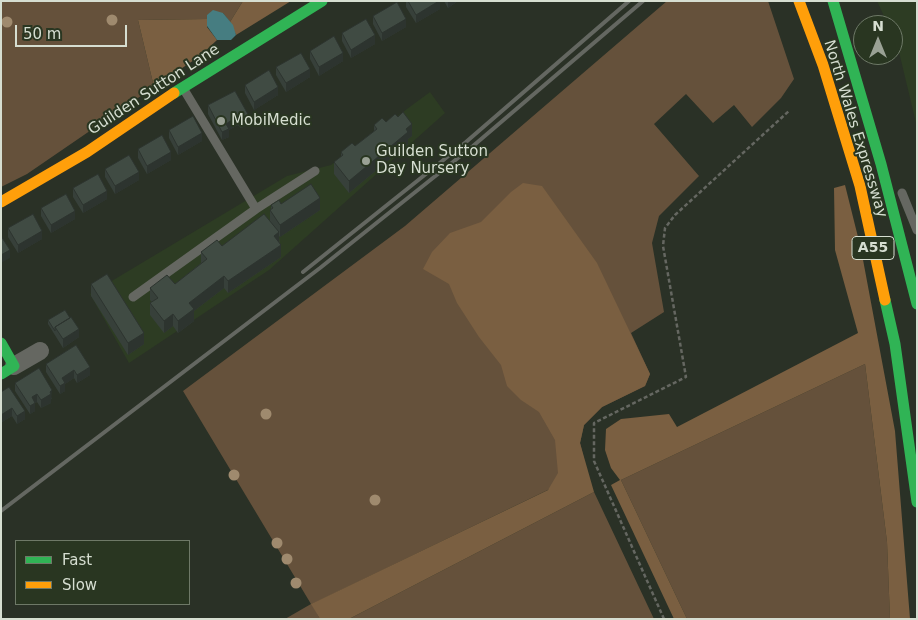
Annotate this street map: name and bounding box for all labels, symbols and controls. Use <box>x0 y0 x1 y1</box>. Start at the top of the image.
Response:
scale bar <box>18 15 130 47</box>
north arrow <box>853 15 903 65</box>
text: N <box>872 18 884 34</box>
text: 50 m <box>23 25 61 43</box>
street label: North Wales Expressway <box>819 38 891 220</box>
street label: Guilden Sutton Lane <box>85 41 223 139</box>
place label: MobiMedic <box>231 112 311 130</box>
marker: MobiMedic <box>215 115 227 127</box>
place label: Guilden Sutton Day Nursery <box>376 143 488 178</box>
marker: Guilden Sutton Day Nursery <box>360 155 372 167</box>
road number: A55 <box>852 237 894 260</box>
legend <box>15 540 190 605</box>
text: Fast <box>62 551 92 569</box>
text: Slow <box>62 576 97 594</box>

